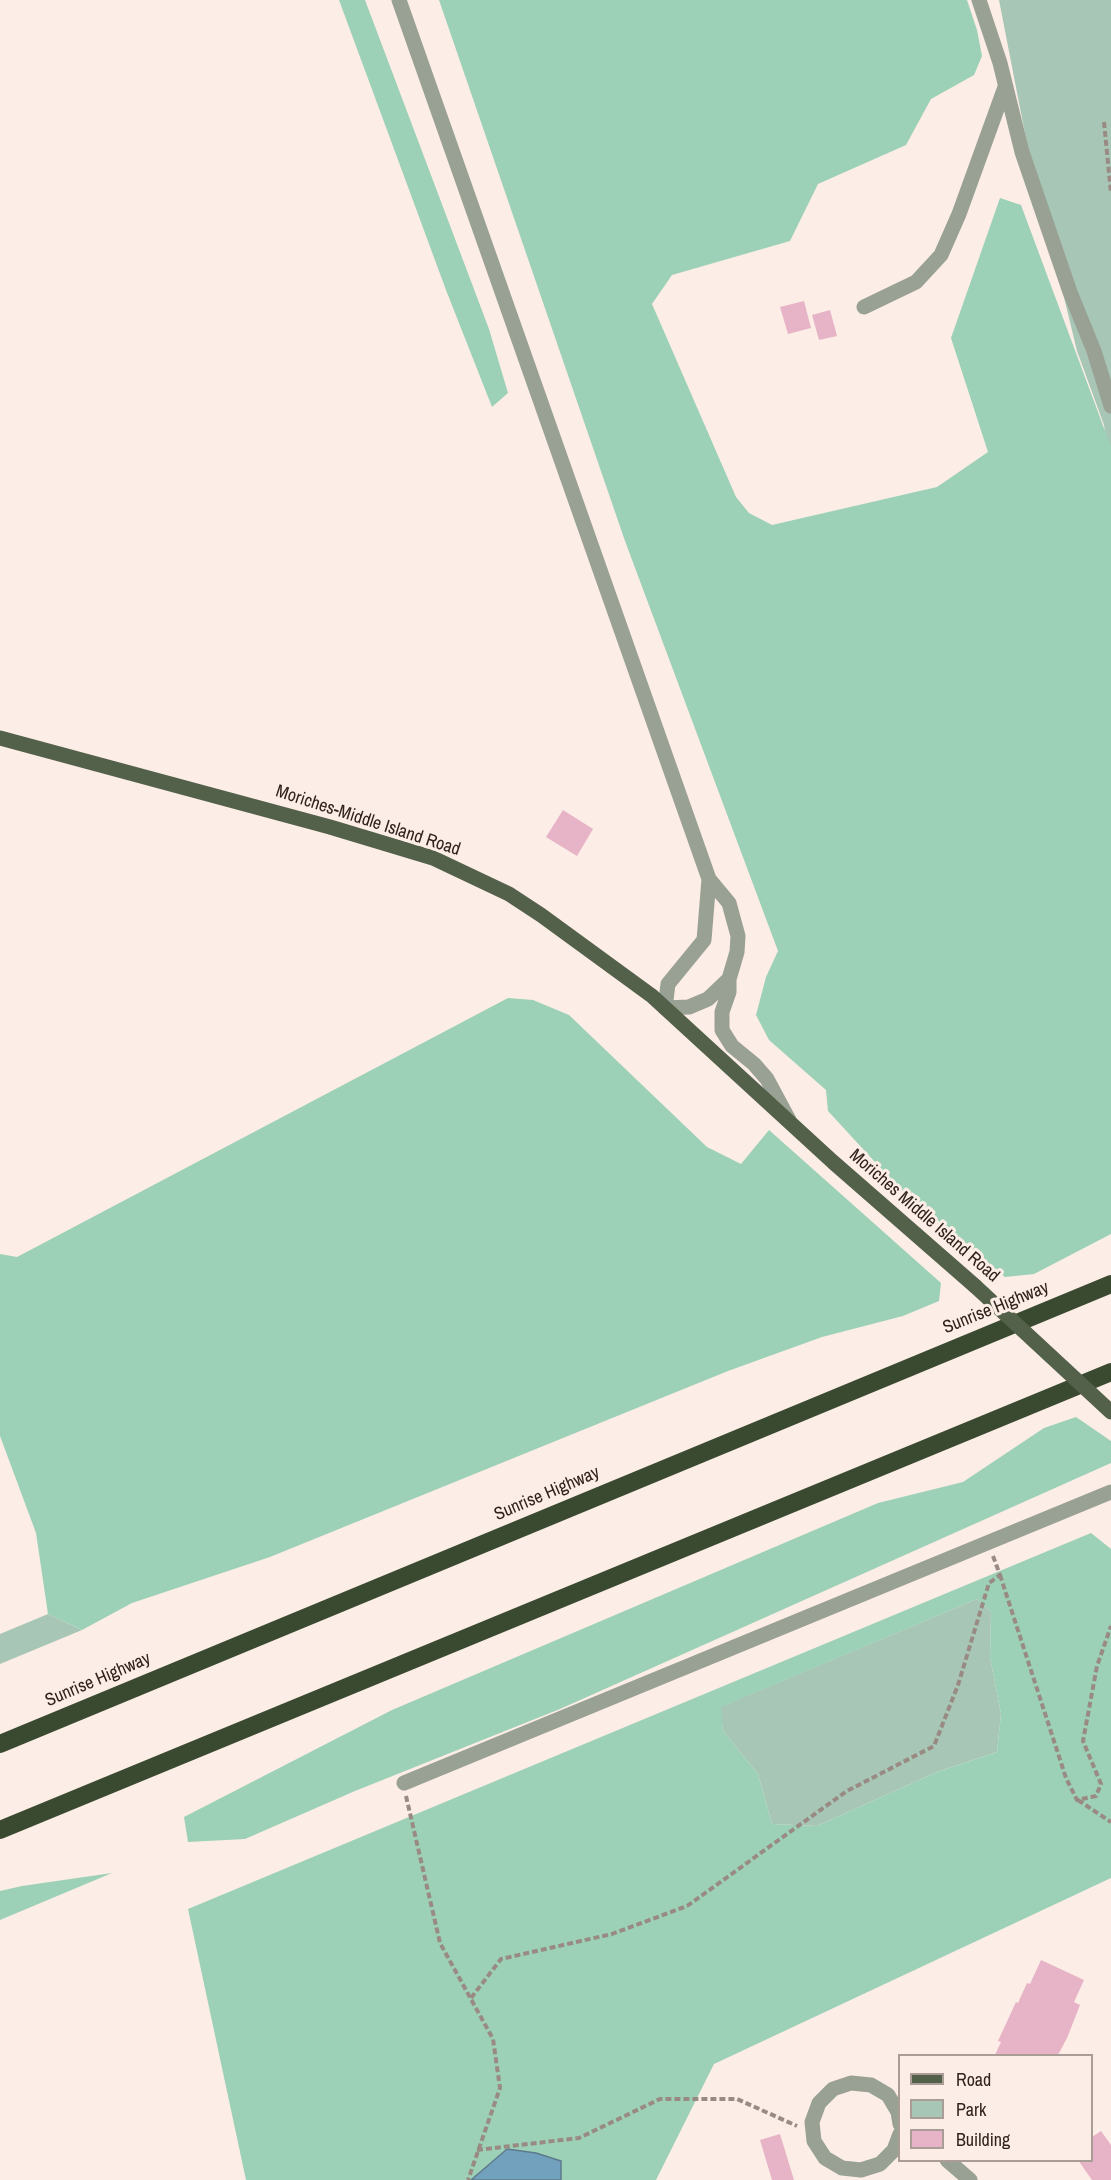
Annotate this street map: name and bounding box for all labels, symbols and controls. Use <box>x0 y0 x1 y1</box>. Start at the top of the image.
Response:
street label: Moriches-Middle Island Road <box>273 781 463 861</box>
street label: Moriches Middle Island Road <box>844 1145 1004 1287</box>
street label: Sunrise Highway <box>940 1277 1052 1339</box>
street label: Sunrise Highway <box>491 1462 603 1526</box>
street label: Sunrise Highway <box>42 1648 154 1712</box>
legend <box>898 2054 1093 2162</box>
text: Road <box>956 2067 991 2092</box>
text: Park <box>956 2097 986 2122</box>
text: Building <box>956 2127 1010 2152</box>

